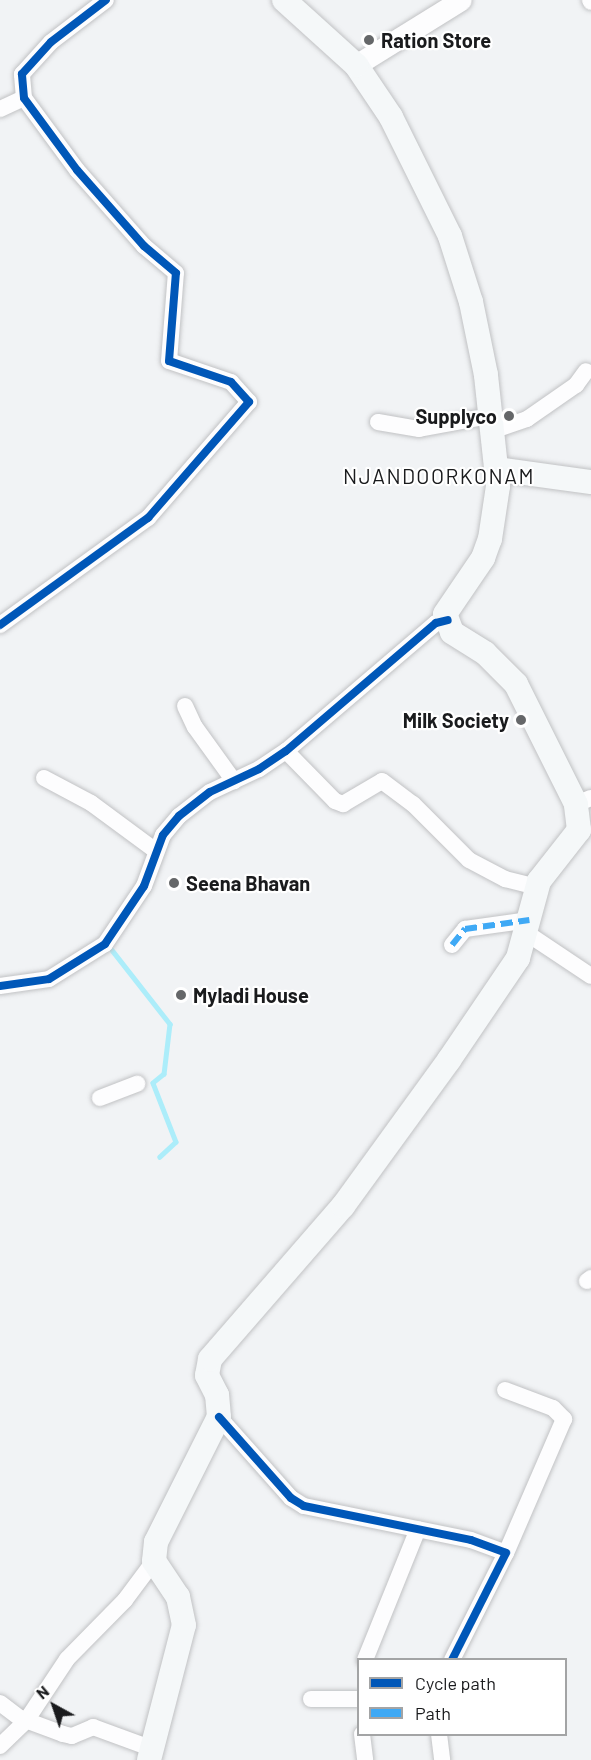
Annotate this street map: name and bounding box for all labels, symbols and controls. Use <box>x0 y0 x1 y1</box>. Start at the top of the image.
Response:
place label: Ration Store <box>381 28 491 52</box>
marker: Ration Store <box>362 33 376 47</box>
place label: Supplyco <box>415 404 497 428</box>
marker: Supplyco <box>502 409 516 423</box>
district label: NJANDOORKONAM <box>343 463 535 489</box>
place label: Milk Society <box>403 708 509 732</box>
marker: Milk Society <box>514 713 528 727</box>
place label: Seena Bhavan <box>186 871 310 895</box>
marker: Seena Bhavan <box>167 876 181 890</box>
place label: Myladi House <box>193 983 309 1007</box>
marker: Myladi House <box>174 988 188 1002</box>
legend <box>357 1658 567 1736</box>
text: Cycle path <box>415 1672 496 1694</box>
north arrow <box>24 1676 84 1736</box>
text: N <box>32 1681 52 1703</box>
text: Path <box>415 1702 451 1724</box>

